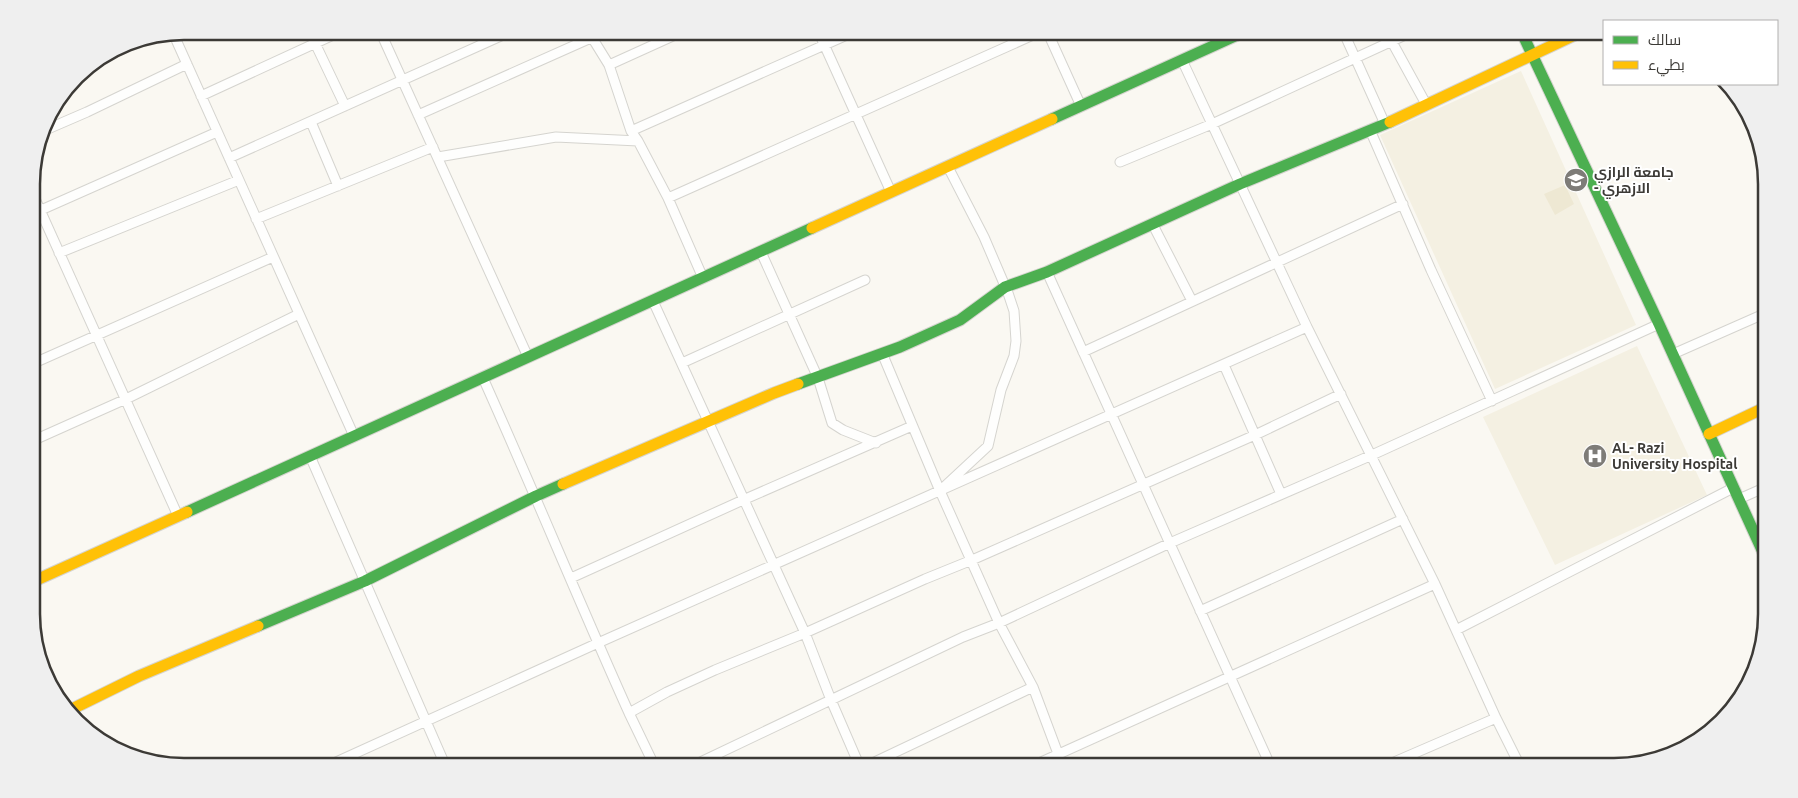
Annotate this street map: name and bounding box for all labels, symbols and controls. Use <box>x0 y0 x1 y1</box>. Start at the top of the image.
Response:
legend <box>1603 20 1778 85</box>
text: سالك <box>1648 31 1681 48</box>
text: بطيء <box>1648 56 1685 77</box>
place label: جامعة الرازي - الازهري <box>1594 164 1673 199</box>
school or university icon: جامعة الرازي - الازهري <box>1563 167 1589 193</box>
place label: AL- Razi University Hospital <box>1612 440 1737 472</box>
hospital icon: AL- Razi University Hospital <box>1582 443 1608 469</box>

